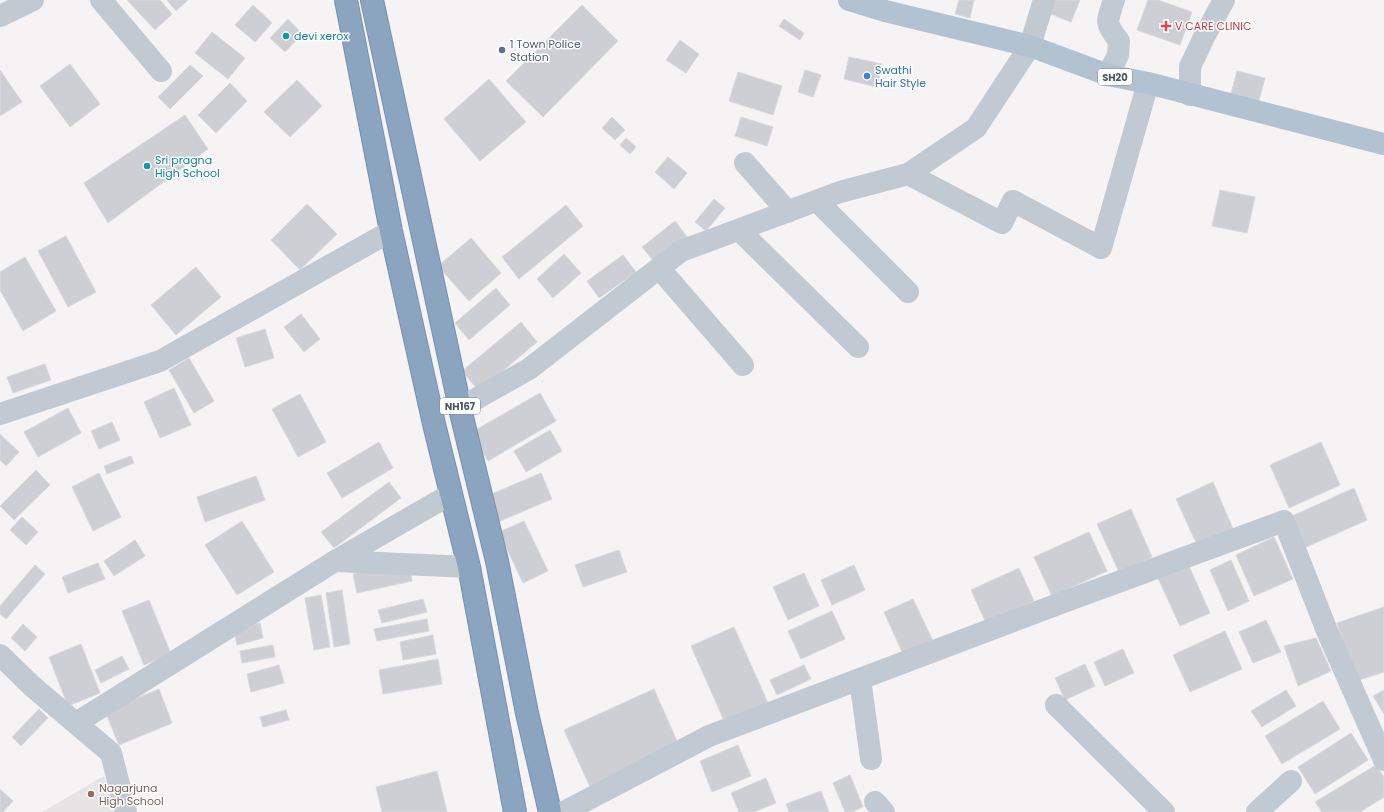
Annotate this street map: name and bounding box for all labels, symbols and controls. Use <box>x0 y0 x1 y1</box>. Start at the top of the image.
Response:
place label: V CARE CLINIC <box>1175 18 1251 34</box>
marker: V CARE CLINIC <box>1160 20 1172 32</box>
place label: devi xerox <box>294 28 349 44</box>
marker: devi xerox <box>281 31 291 41</box>
place label: 1 Town Police Station <box>510 36 581 65</box>
marker: 1 Town Police Station <box>497 45 507 55</box>
place label: Swathi Hair Style <box>875 62 926 91</box>
road number: SH20 <box>1098 69 1132 85</box>
marker: Swathi Hair Style <box>862 71 872 81</box>
place label: Sri pragna High School <box>155 152 220 181</box>
marker: Sri pragna High School <box>142 161 152 171</box>
road number: NH167 <box>440 398 480 414</box>
place label: Nagarjuna High School <box>99 780 164 809</box>
marker: Nagarjuna High School <box>86 789 96 799</box>

